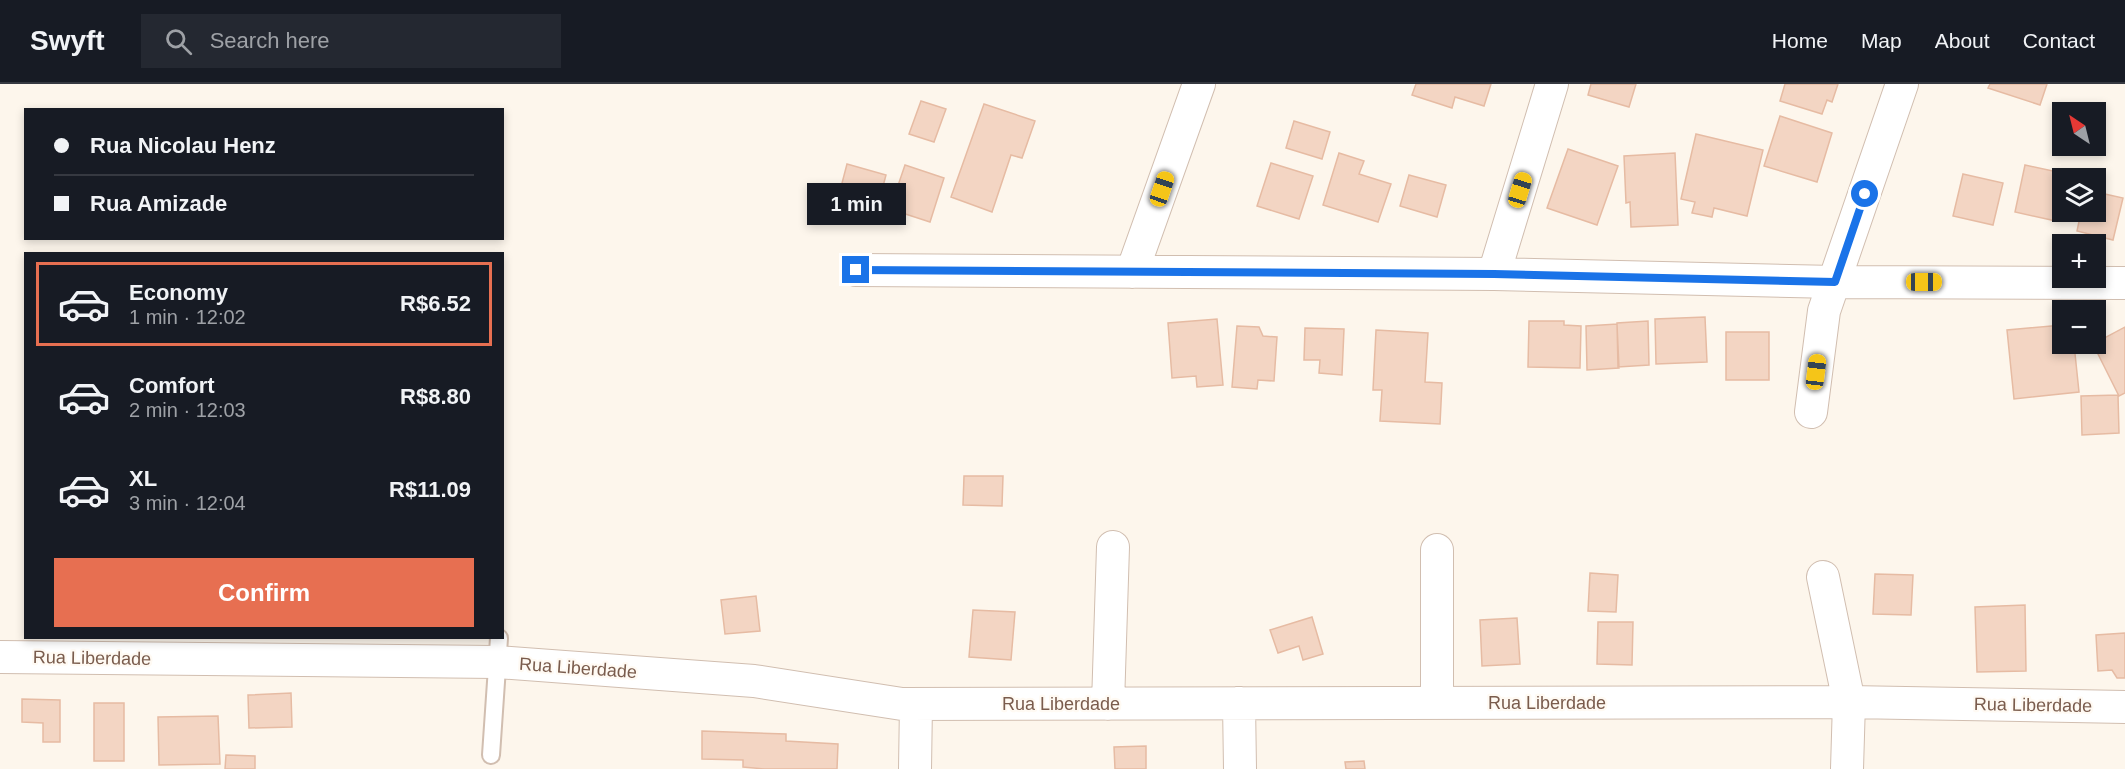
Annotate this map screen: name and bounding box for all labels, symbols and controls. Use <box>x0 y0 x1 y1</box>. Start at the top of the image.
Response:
search box <box>141 14 561 68</box>
text: Swyft <box>30 25 105 56</box>
icon: search <box>162 25 195 58</box>
text: Search here <box>210 28 330 53</box>
text: Home <box>1772 29 1828 52</box>
text: Map <box>1861 29 1902 52</box>
text: About <box>1935 29 1990 52</box>
text: Contact <box>2023 29 2095 52</box>
north arrow <box>2052 102 2106 156</box>
map controls <box>2052 102 2106 354</box>
text: Rua Nicolau Henz <box>90 133 276 158</box>
button: layers <box>2052 168 2106 222</box>
car <box>1148 169 1176 209</box>
car <box>1506 170 1534 210</box>
route start <box>1851 180 1878 207</box>
callout: 1 min <box>806 183 906 225</box>
text: Rua Amizade <box>90 191 227 216</box>
text: 1 min <box>830 193 883 215</box>
button: + <box>2052 234 2106 288</box>
route end <box>842 256 869 283</box>
car <box>1906 273 1942 291</box>
icon: car <box>57 277 111 331</box>
text: Economy <box>129 280 228 305</box>
text: R$6.52 <box>400 291 471 316</box>
button: − <box>2052 300 2106 354</box>
text: 1 min · 12:02 <box>129 306 246 328</box>
car <box>1805 353 1827 391</box>
icon: car <box>57 370 111 424</box>
text: Comfort <box>129 373 215 398</box>
text: R$8.80 <box>400 384 471 409</box>
text: 2 min · 12:03 <box>129 399 246 421</box>
icon: car <box>57 463 111 517</box>
text: XL <box>129 466 157 491</box>
text: R$11.09 <box>389 477 471 502</box>
text: 3 min · 12:04 <box>129 492 246 514</box>
button: Confirm <box>54 558 474 627</box>
street label: Rua Liberdade <box>33 647 151 669</box>
street label: Rua Liberdade <box>518 654 638 682</box>
street label: Rua Liberdade <box>1488 693 1606 713</box>
street label: Rua Liberdade <box>1002 694 1120 714</box>
street label: Rua Liberdade <box>1974 694 2092 716</box>

